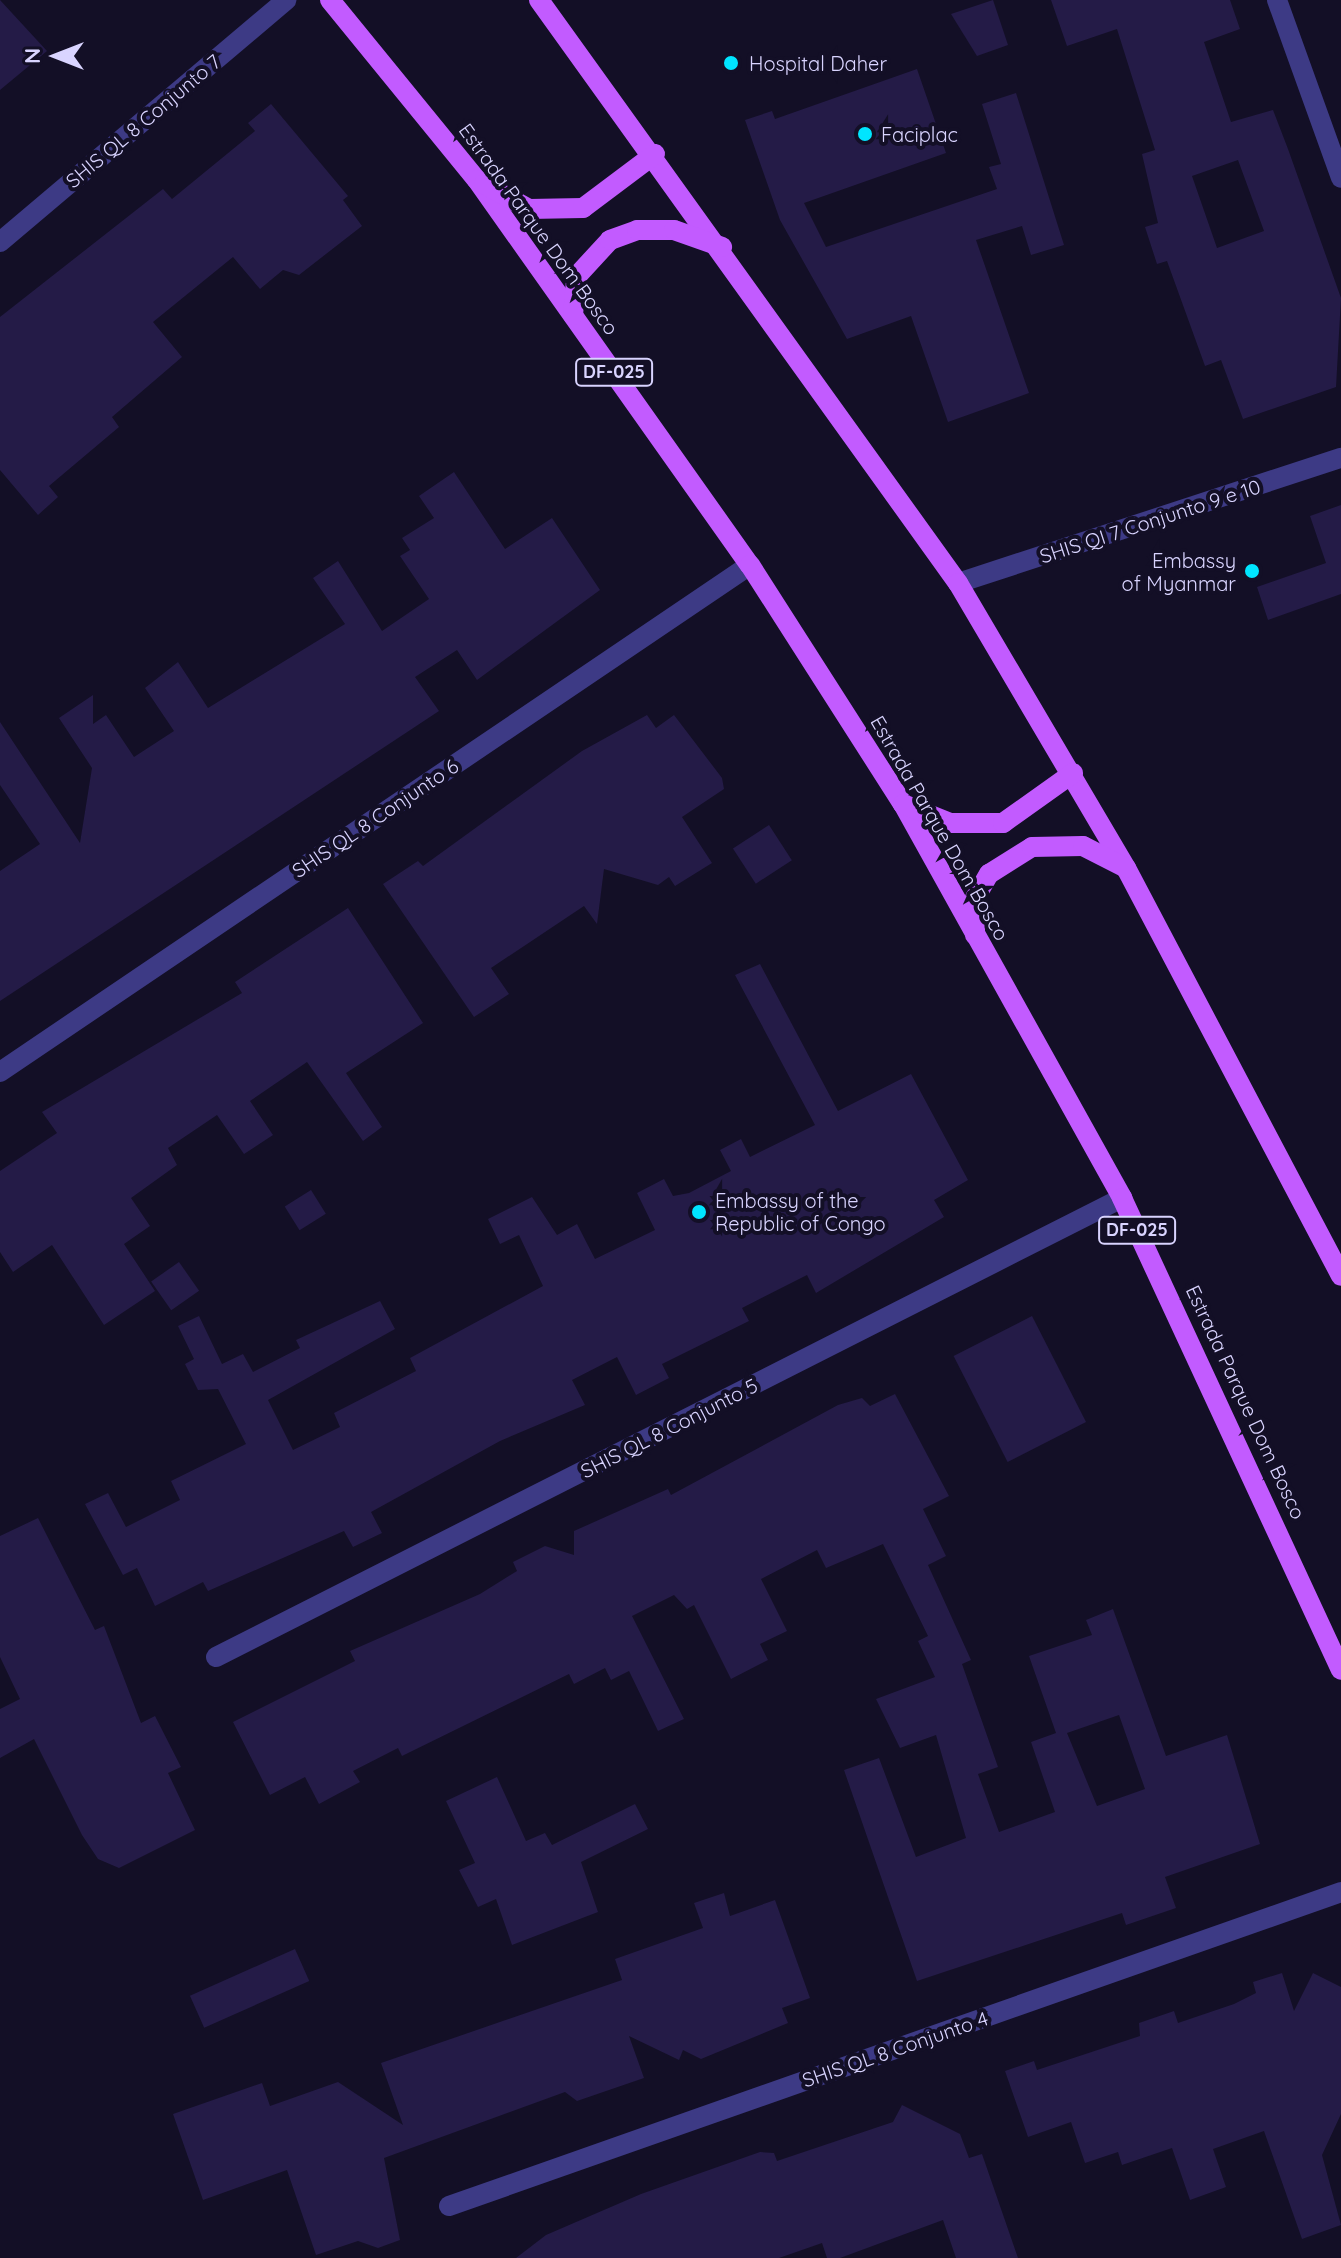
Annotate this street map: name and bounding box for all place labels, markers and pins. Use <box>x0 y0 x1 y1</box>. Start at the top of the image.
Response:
place label: Hospital Daher <box>749 51 887 75</box>
marker: Hospital Daher <box>720 52 742 74</box>
place label: Faciplac <box>881 122 958 146</box>
marker: Faciplac <box>856 125 874 143</box>
place label: Embassy of Myanmar <box>1122 548 1236 595</box>
marker: Embassy of Myanmar <box>1243 562 1261 580</box>
place label: Embassy of the Republic of Congo <box>715 1188 886 1235</box>
marker: Embassy of the Republic of Congo <box>690 1203 708 1221</box>

